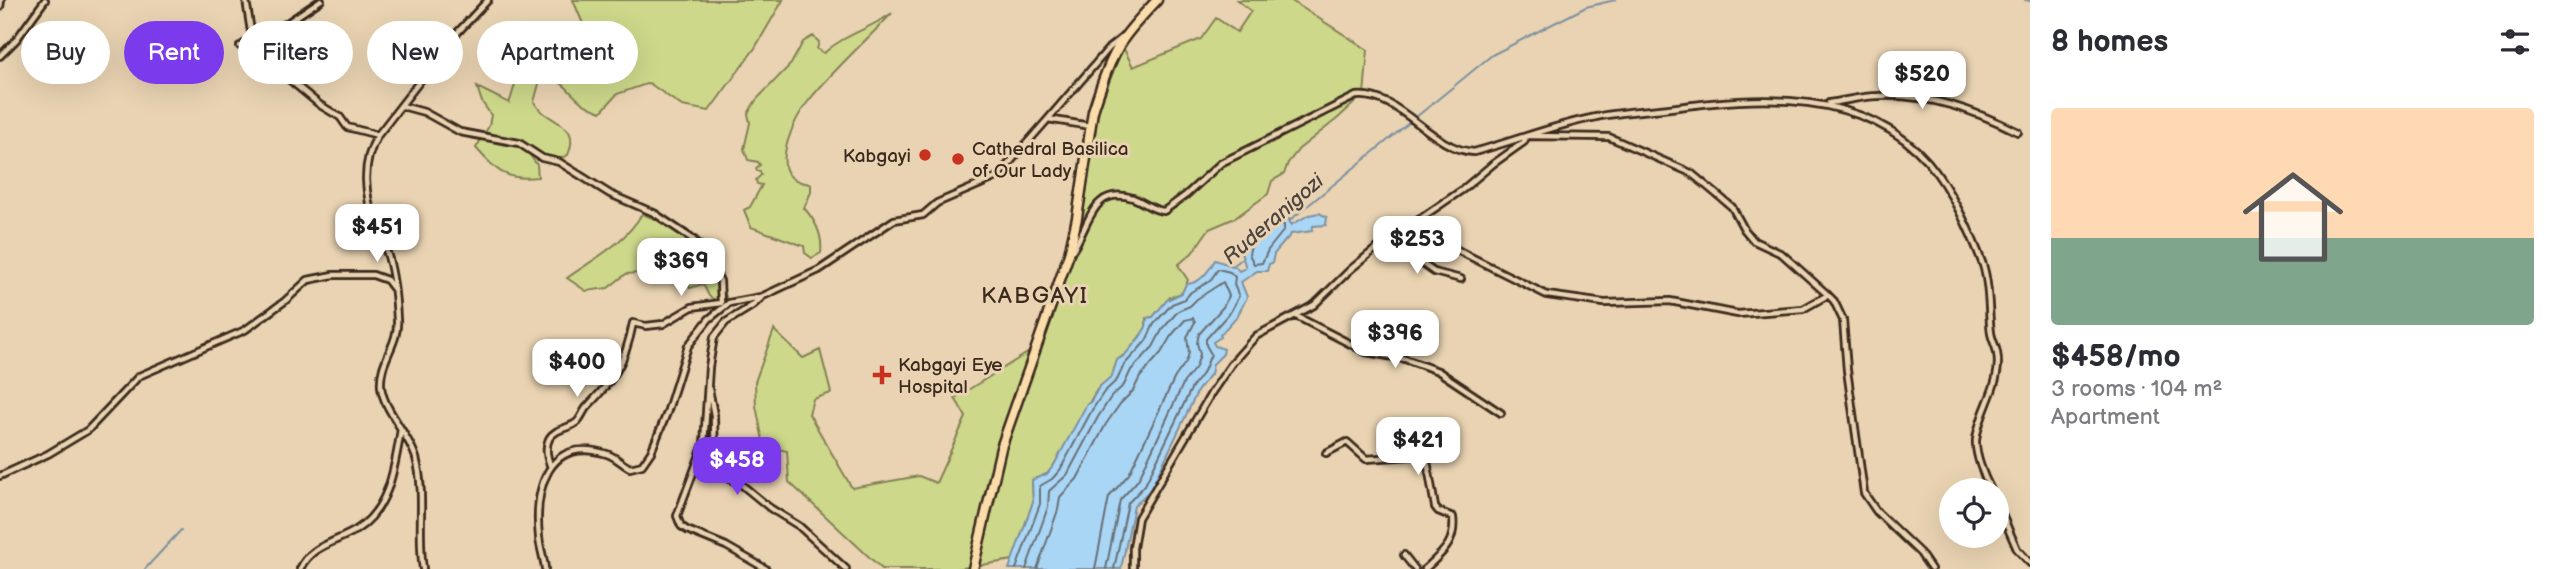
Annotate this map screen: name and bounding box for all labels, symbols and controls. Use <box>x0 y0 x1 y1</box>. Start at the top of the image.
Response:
chip: Buy <box>21 21 110 84</box>
chip: Rent <box>124 21 224 84</box>
chip: Filters <box>238 21 353 84</box>
chip: New <box>367 21 463 84</box>
chip: Apartment <box>477 21 638 84</box>
icon: filters <box>2496 23 2534 61</box>
text: 8 homes <box>2051 24 2168 60</box>
pin: $520 <box>1881 52 1963 111</box>
text: $520 <box>1894 60 1950 88</box>
place label: Cathedral Basilica of Our Lady <box>972 138 1129 183</box>
place label: Kabgayi <box>843 145 911 168</box>
marker: Kabgayi <box>917 147 933 163</box>
marker: Cathedral Basilica of Our Lady <box>950 151 966 167</box>
icon: home <box>2230 154 2356 280</box>
water label: Ruderanigozi <box>1218 168 1330 270</box>
pin: $451 <box>336 204 418 264</box>
text: $451 <box>351 213 403 241</box>
pin: $253 <box>1376 216 1458 276</box>
text: $253 <box>1389 225 1445 253</box>
pin: $369 <box>640 238 722 298</box>
text: $369 <box>653 247 709 275</box>
district label: KABGAYI <box>981 282 1089 310</box>
pin: $396 <box>1354 310 1436 370</box>
text: $396 <box>1367 319 1423 347</box>
text: $458/mo <box>2051 339 2181 375</box>
pin: $400 <box>536 340 618 399</box>
text: $400 <box>548 348 606 376</box>
place label: Kabgayi Eye Hospital <box>898 354 1003 399</box>
marker: Kabgayi Eye Hospital <box>872 365 892 385</box>
text: 3 rooms · 104 m² <box>2051 375 2222 403</box>
text: Apartment <box>2051 403 2160 431</box>
pin: $421 <box>1377 418 1459 477</box>
text: $421 <box>1392 426 1444 454</box>
pin: $458 <box>696 438 778 497</box>
text: $458 <box>709 446 765 474</box>
map controls <box>1939 478 2009 548</box>
button: locate <box>1939 478 2009 548</box>

